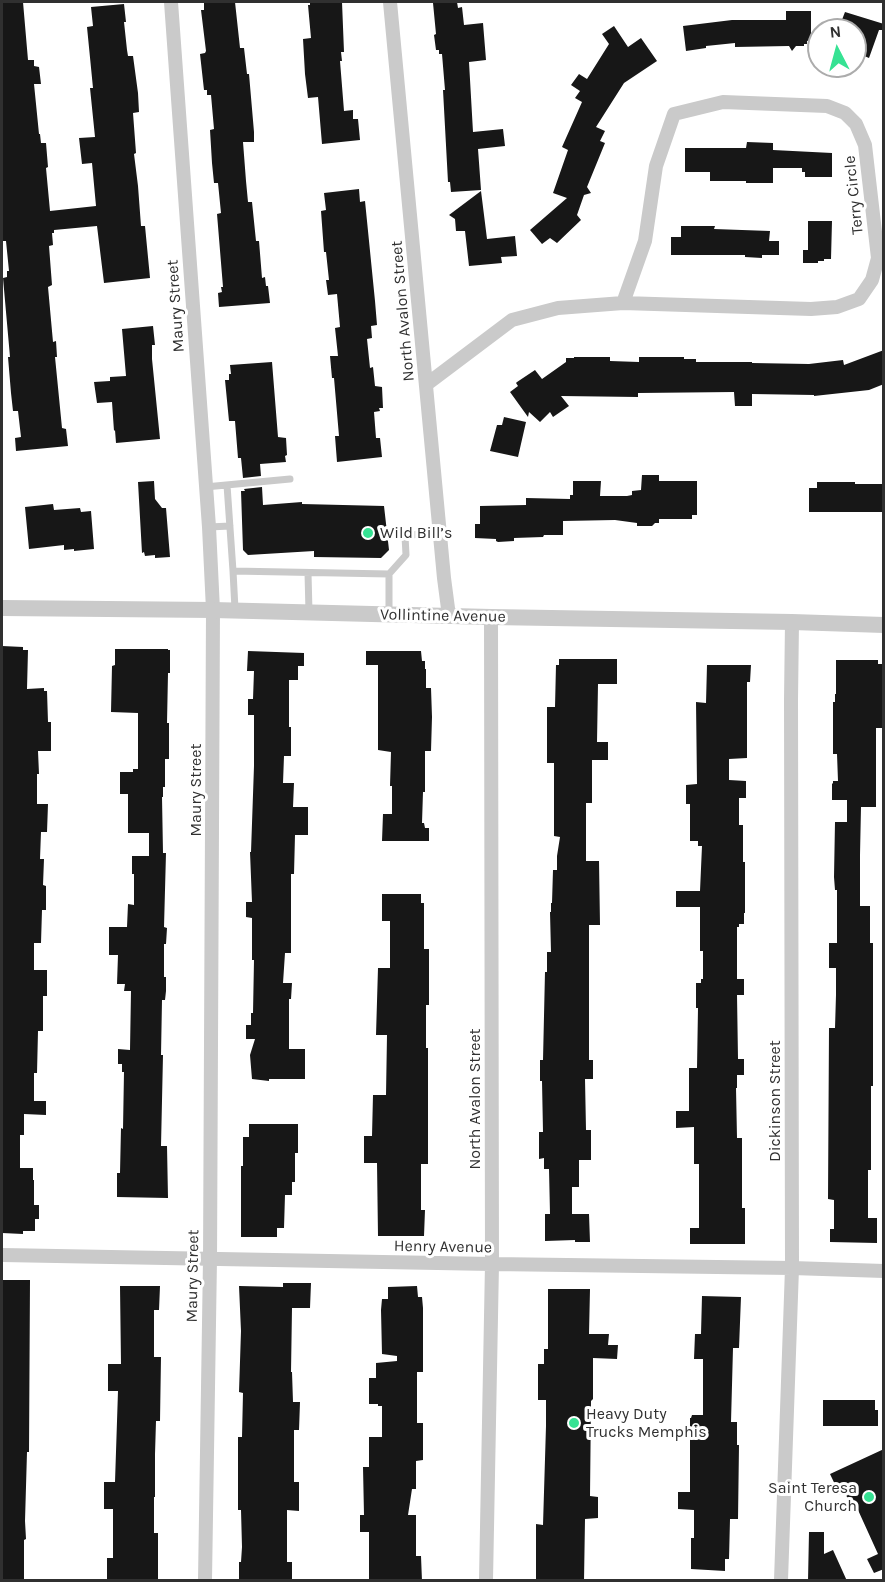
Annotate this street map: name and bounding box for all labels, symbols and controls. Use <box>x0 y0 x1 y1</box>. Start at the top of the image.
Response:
north arrow <box>807 18 867 78</box>
text: N <box>829 22 842 42</box>
street label: Terry Circle <box>840 155 868 235</box>
street label: North Avalon Street <box>387 240 419 382</box>
street label: Maury Street <box>163 259 189 353</box>
place label: Wild Bill’s <box>380 523 452 543</box>
marker: Wild Bill’s <box>361 526 375 540</box>
street label: Vollintine Avenue <box>380 605 506 627</box>
street label: Maury Street <box>186 744 206 836</box>
street label: North Avalon Street <box>465 1028 485 1170</box>
street label: Dickinson Street <box>765 1040 785 1162</box>
street label: Maury Street <box>183 1229 203 1323</box>
street label: Henry Avenue <box>394 1237 492 1257</box>
place label: Heavy Duty Trucks Memphis <box>586 1404 707 1442</box>
marker: Heavy Duty Trucks Memphis <box>567 1416 581 1430</box>
place label: Saint Teresa Church <box>768 1478 857 1516</box>
marker: Saint Teresa Church <box>862 1490 876 1504</box>

